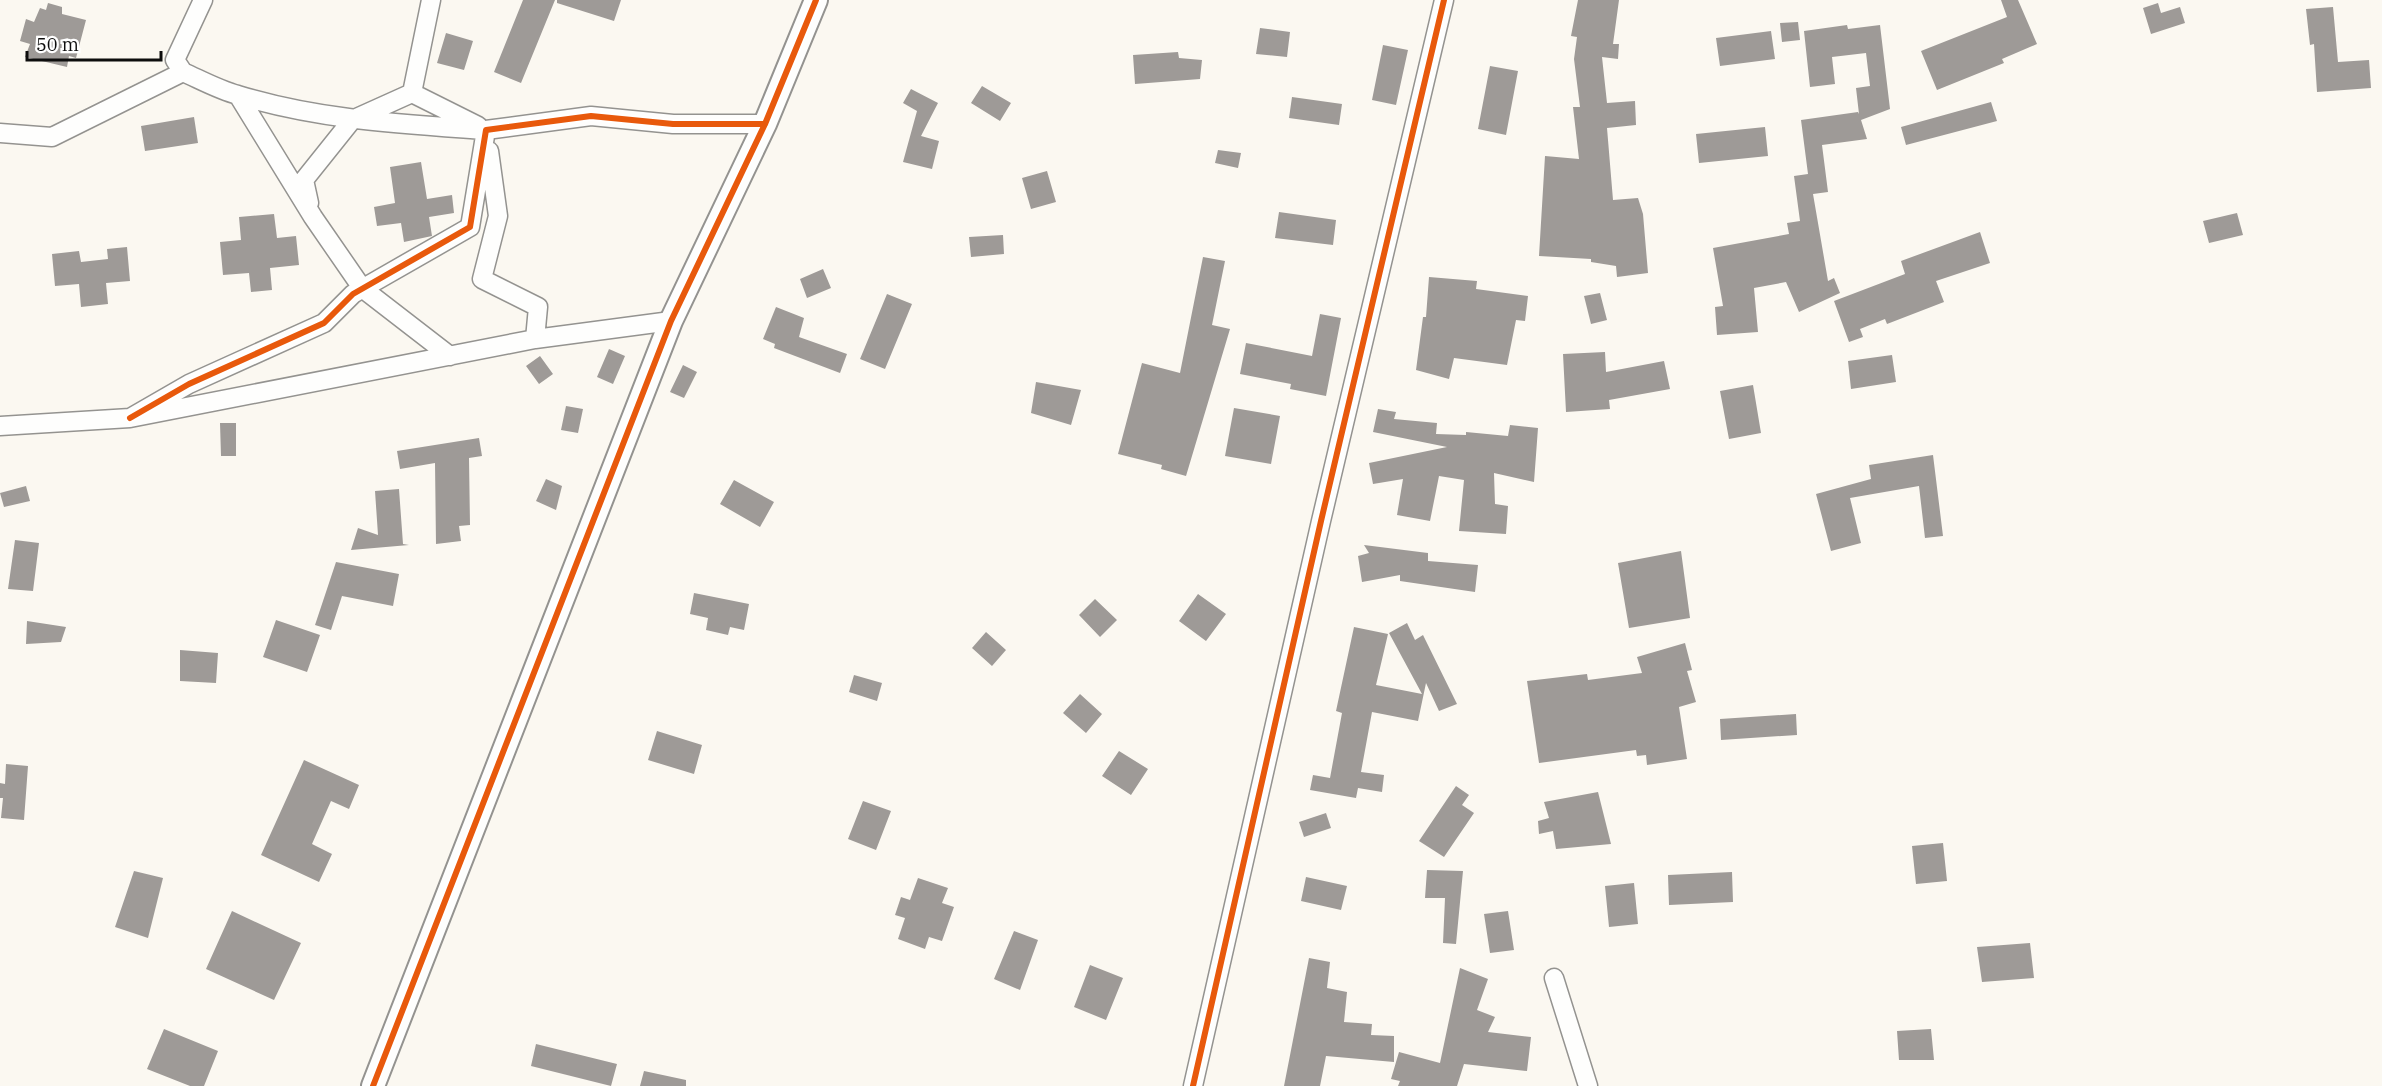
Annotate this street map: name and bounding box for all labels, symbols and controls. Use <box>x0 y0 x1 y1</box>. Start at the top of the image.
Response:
scale bar <box>27 24 160 62</box>
text: 50 m <box>36 33 79 56</box>

